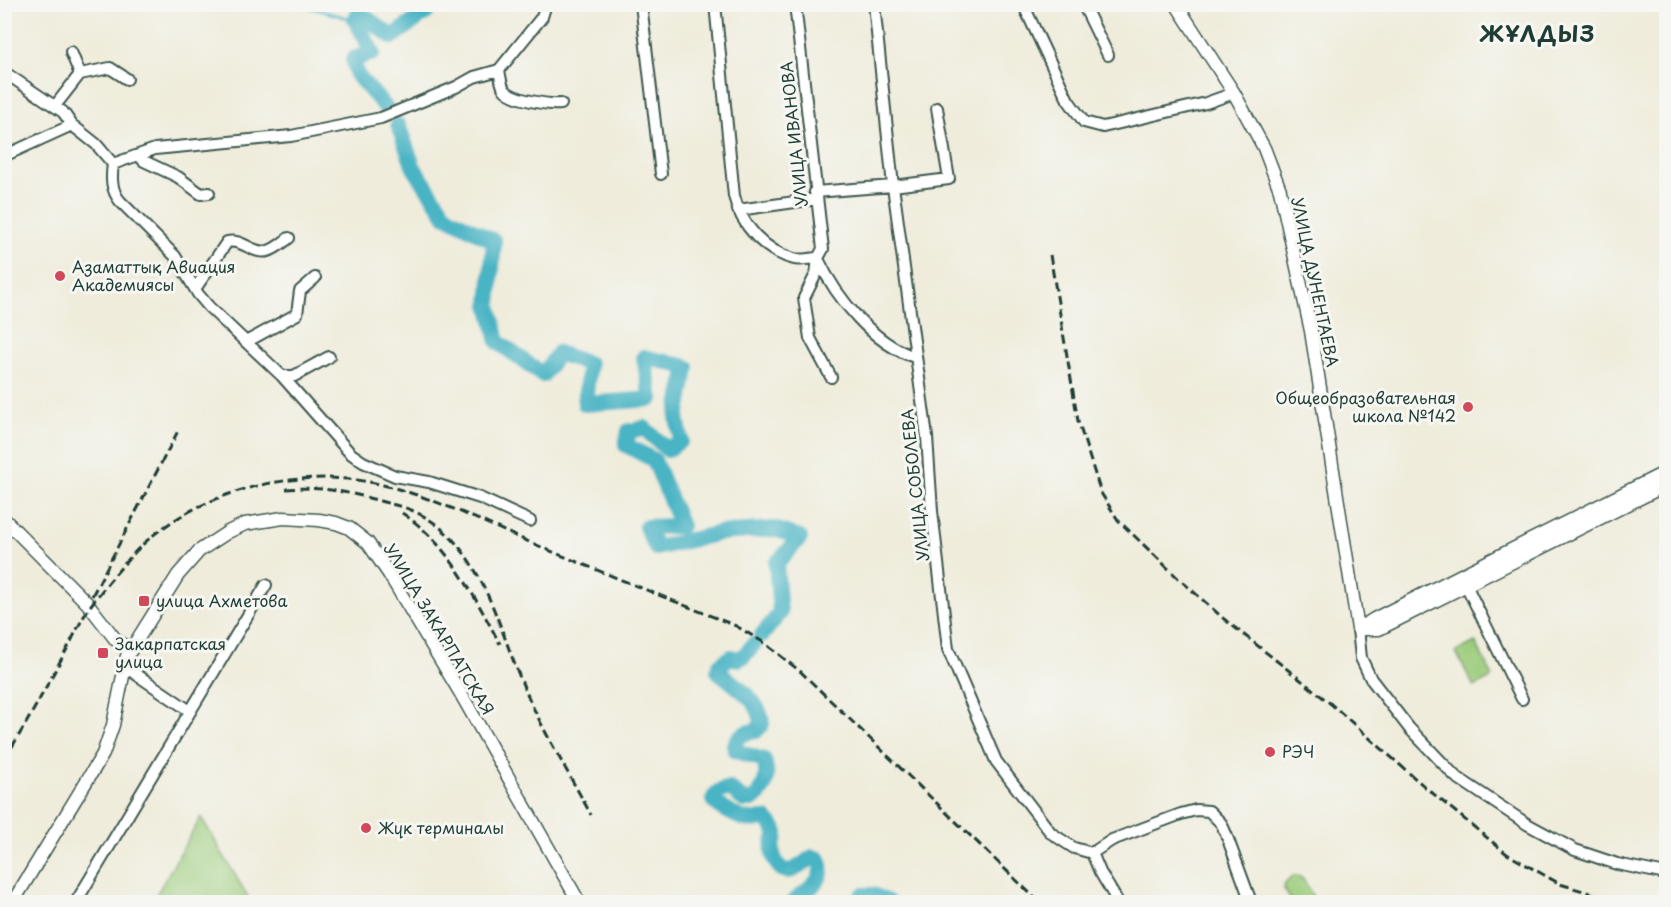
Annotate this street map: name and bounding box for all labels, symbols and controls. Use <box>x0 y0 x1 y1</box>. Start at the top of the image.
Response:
district label: ЖҰЛДЫЗ <box>1479 16 1596 49</box>
street label: УЛИЦА ИВАНОВА <box>773 60 813 208</box>
street label: УЛИЦА ДУНЕНТАЕВА <box>1286 195 1346 369</box>
place label: Азаматтық Авиация Академиясы <box>72 254 236 296</box>
marker: Азаматтық Авиация Академиясы <box>53 269 67 283</box>
place label: Общеобразовательная школа №142 <box>1275 385 1456 427</box>
marker: Общеобразовательная школа №142 <box>1461 400 1475 414</box>
street label: УЛИЦА СОБОЛЕВА <box>894 407 934 562</box>
street label: УЛИЦА ЗАКАРПАТСКАЯ <box>379 538 501 719</box>
place label: улица Ахметова <box>156 588 288 612</box>
marker: улица Ахметова <box>137 594 151 608</box>
place label: Закарпатская улица <box>115 631 226 673</box>
marker: Закарпатская улица <box>96 646 110 660</box>
place label: РЭЧ <box>1282 739 1314 763</box>
marker: РЭЧ <box>1263 745 1277 759</box>
place label: Жүк терминалы <box>378 815 504 839</box>
marker: Жүк терминалы <box>359 821 373 835</box>

